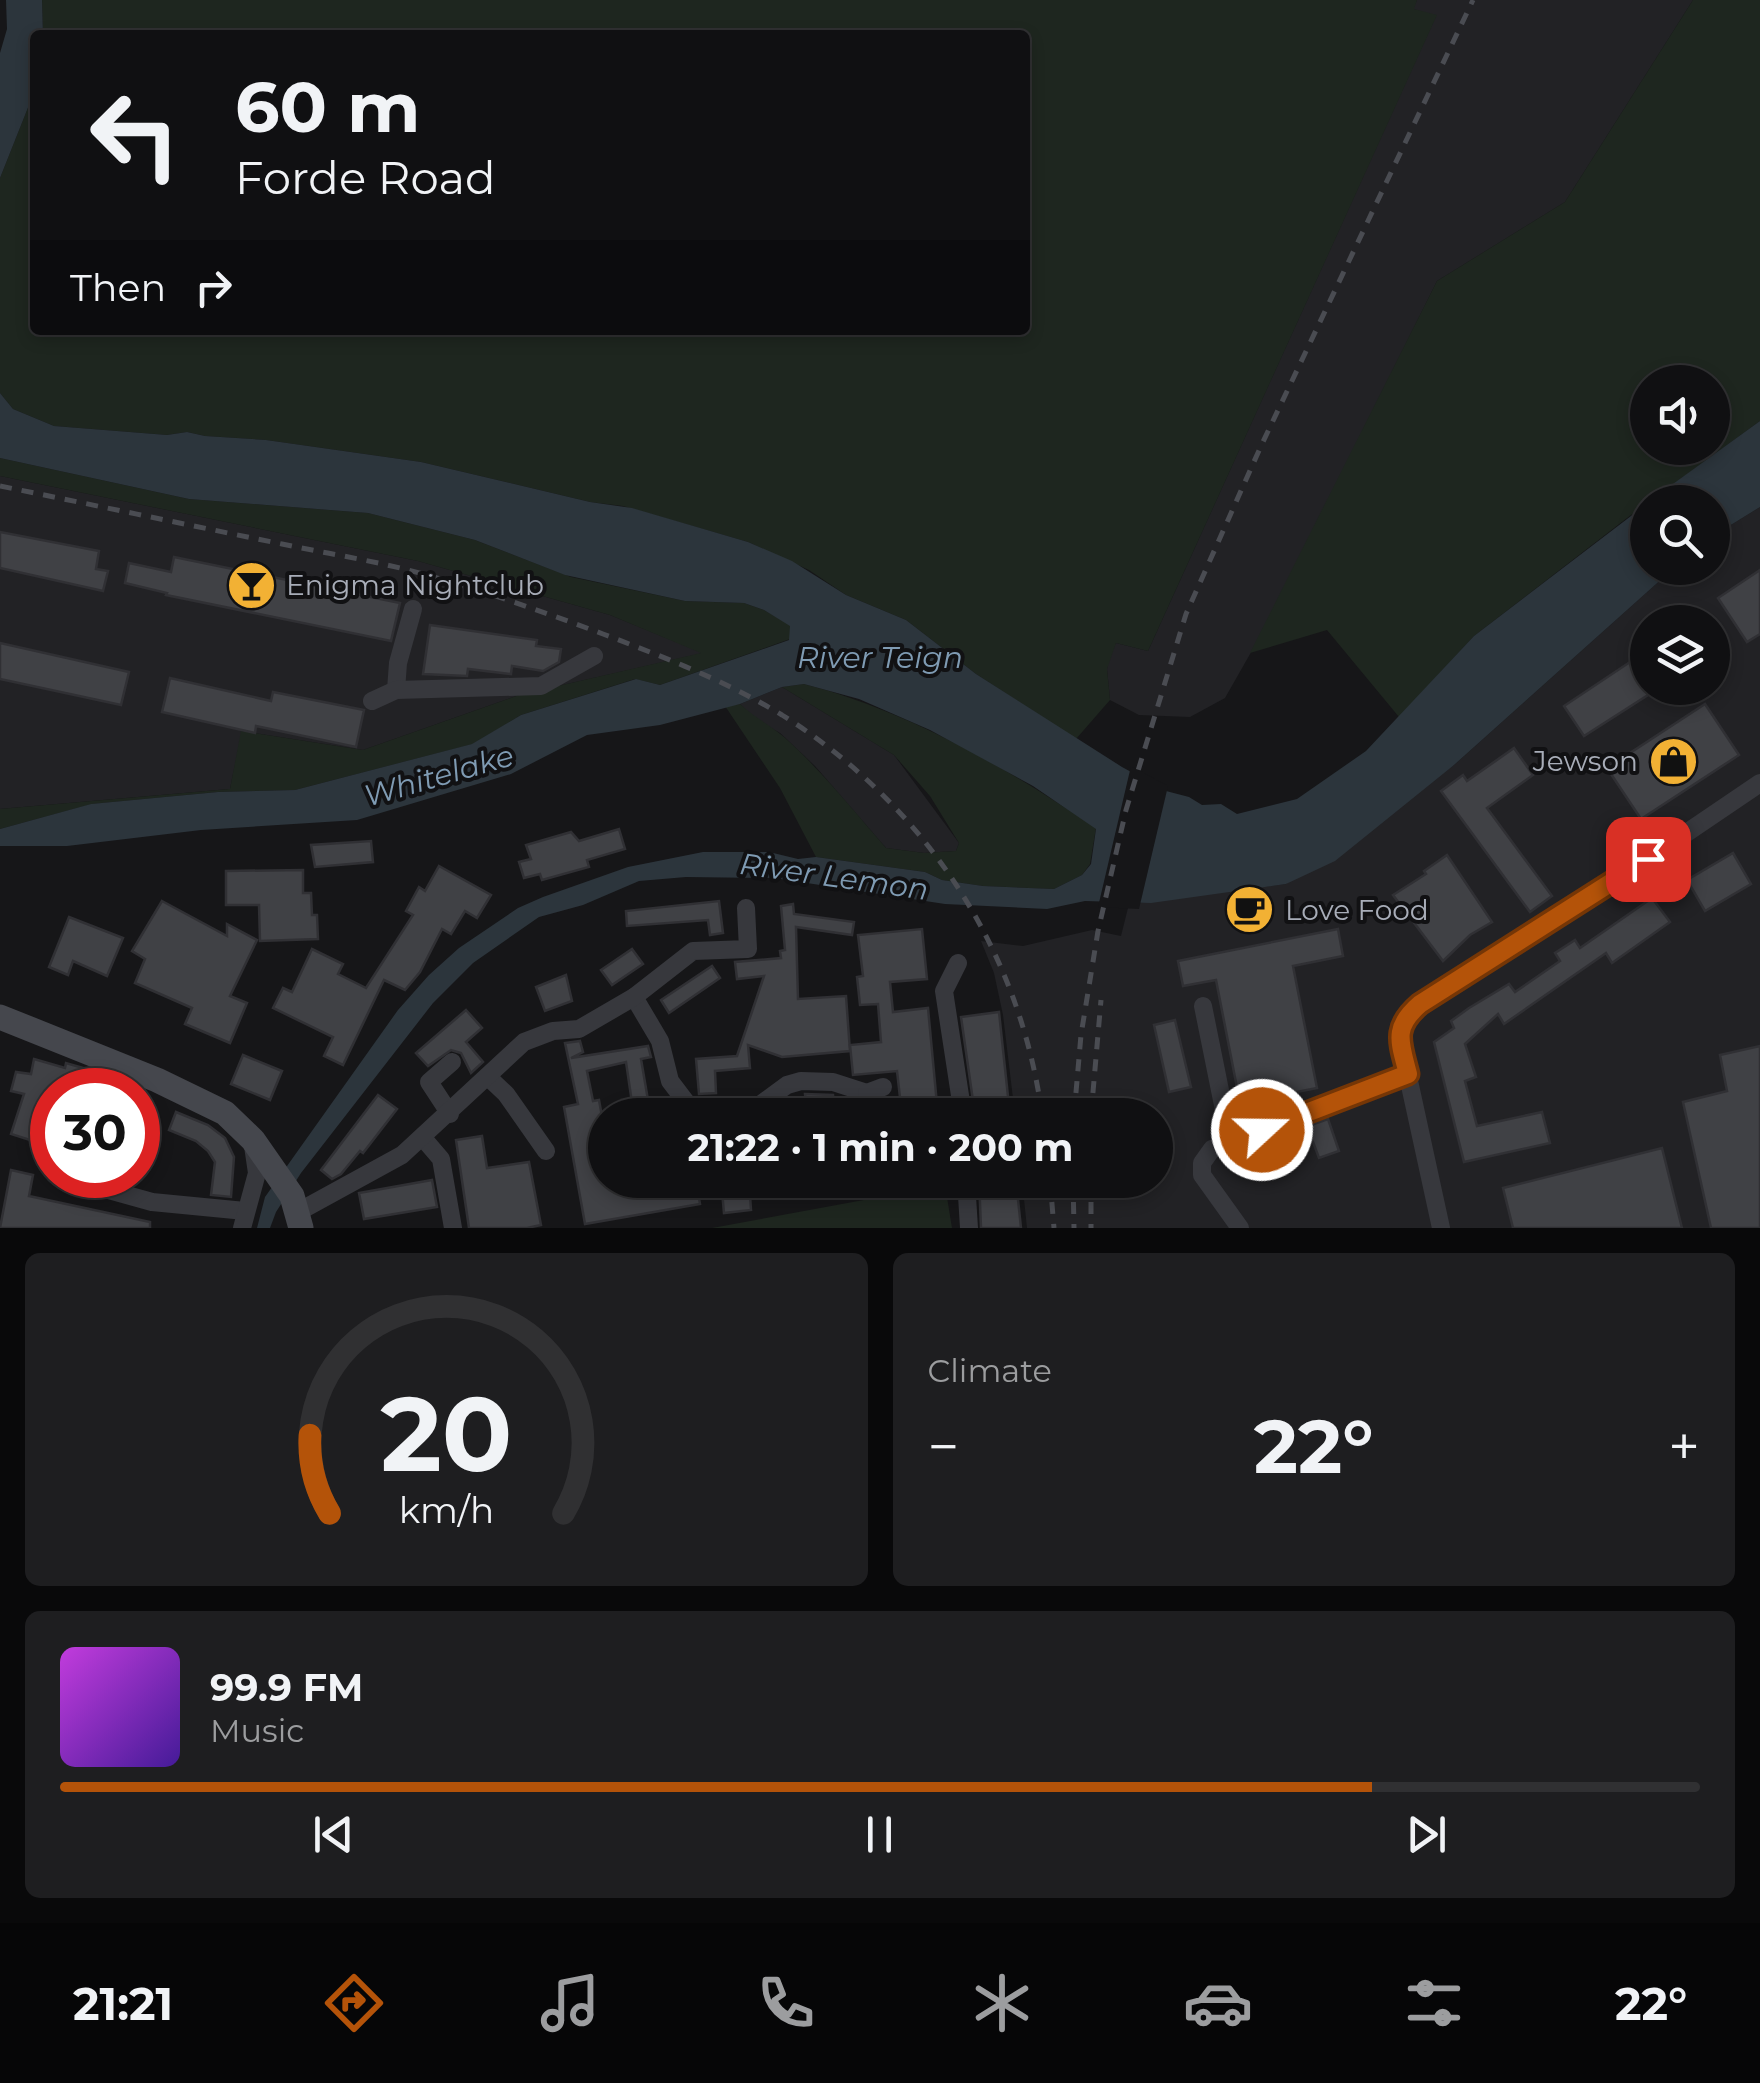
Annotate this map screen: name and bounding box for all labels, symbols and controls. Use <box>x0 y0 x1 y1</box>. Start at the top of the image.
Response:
text: 60 m <box>235 64 420 150</box>
icon: left <box>70 70 200 200</box>
text: Forde Road <box>235 150 496 205</box>
icon: right <box>186 260 241 315</box>
text: Then <box>70 264 166 311</box>
map controls <box>1630 365 1730 705</box>
button: sound <box>1630 365 1730 465</box>
button: search <box>1630 485 1730 585</box>
bar icon: Enigma Nightclub <box>225 559 277 611</box>
place label: Enigma Nightclub <box>286 568 544 602</box>
button: layers <box>1630 605 1730 705</box>
water label: River Teign <box>797 639 963 676</box>
shop icon: Jewson <box>1647 735 1699 787</box>
water label: Whitelake <box>360 737 518 815</box>
place label: Jewson <box>1532 744 1638 778</box>
pin <box>1606 817 1691 902</box>
icon: arrive <box>1621 832 1676 887</box>
water label: River Lemon <box>737 845 931 908</box>
cafe icon: Love Food <box>1224 884 1276 936</box>
place label: Love Food <box>1285 893 1429 927</box>
speed limit sign: 30 <box>30 1068 160 1198</box>
position arrow <box>1210 1078 1314 1182</box>
text: 21:22 · 1 min · 200 m <box>688 1124 1073 1171</box>
text: Climate <box>928 1351 1052 1390</box>
text: 20 <box>380 1370 512 1497</box>
text: 22° <box>1254 1400 1374 1492</box>
text: − <box>928 1413 959 1480</box>
text: + <box>1668 1413 1700 1480</box>
text: km/h <box>399 1488 494 1532</box>
text: 99.9 FM <box>210 1664 363 1711</box>
text: Music <box>210 1711 304 1750</box>
icon: previous <box>306 1807 361 1862</box>
icon: pause <box>852 1807 907 1862</box>
icon: next <box>1399 1807 1454 1862</box>
icon: directions <box>319 1968 389 2038</box>
icon: music <box>535 1968 605 2038</box>
icon: phone <box>751 1968 821 2038</box>
icon: climate <box>967 1968 1037 2038</box>
icon: car <box>1183 1968 1253 2038</box>
icon: filters <box>1399 1968 1469 2038</box>
text: 21:21 <box>73 1976 173 2031</box>
text: 22° <box>1615 1976 1687 2031</box>

